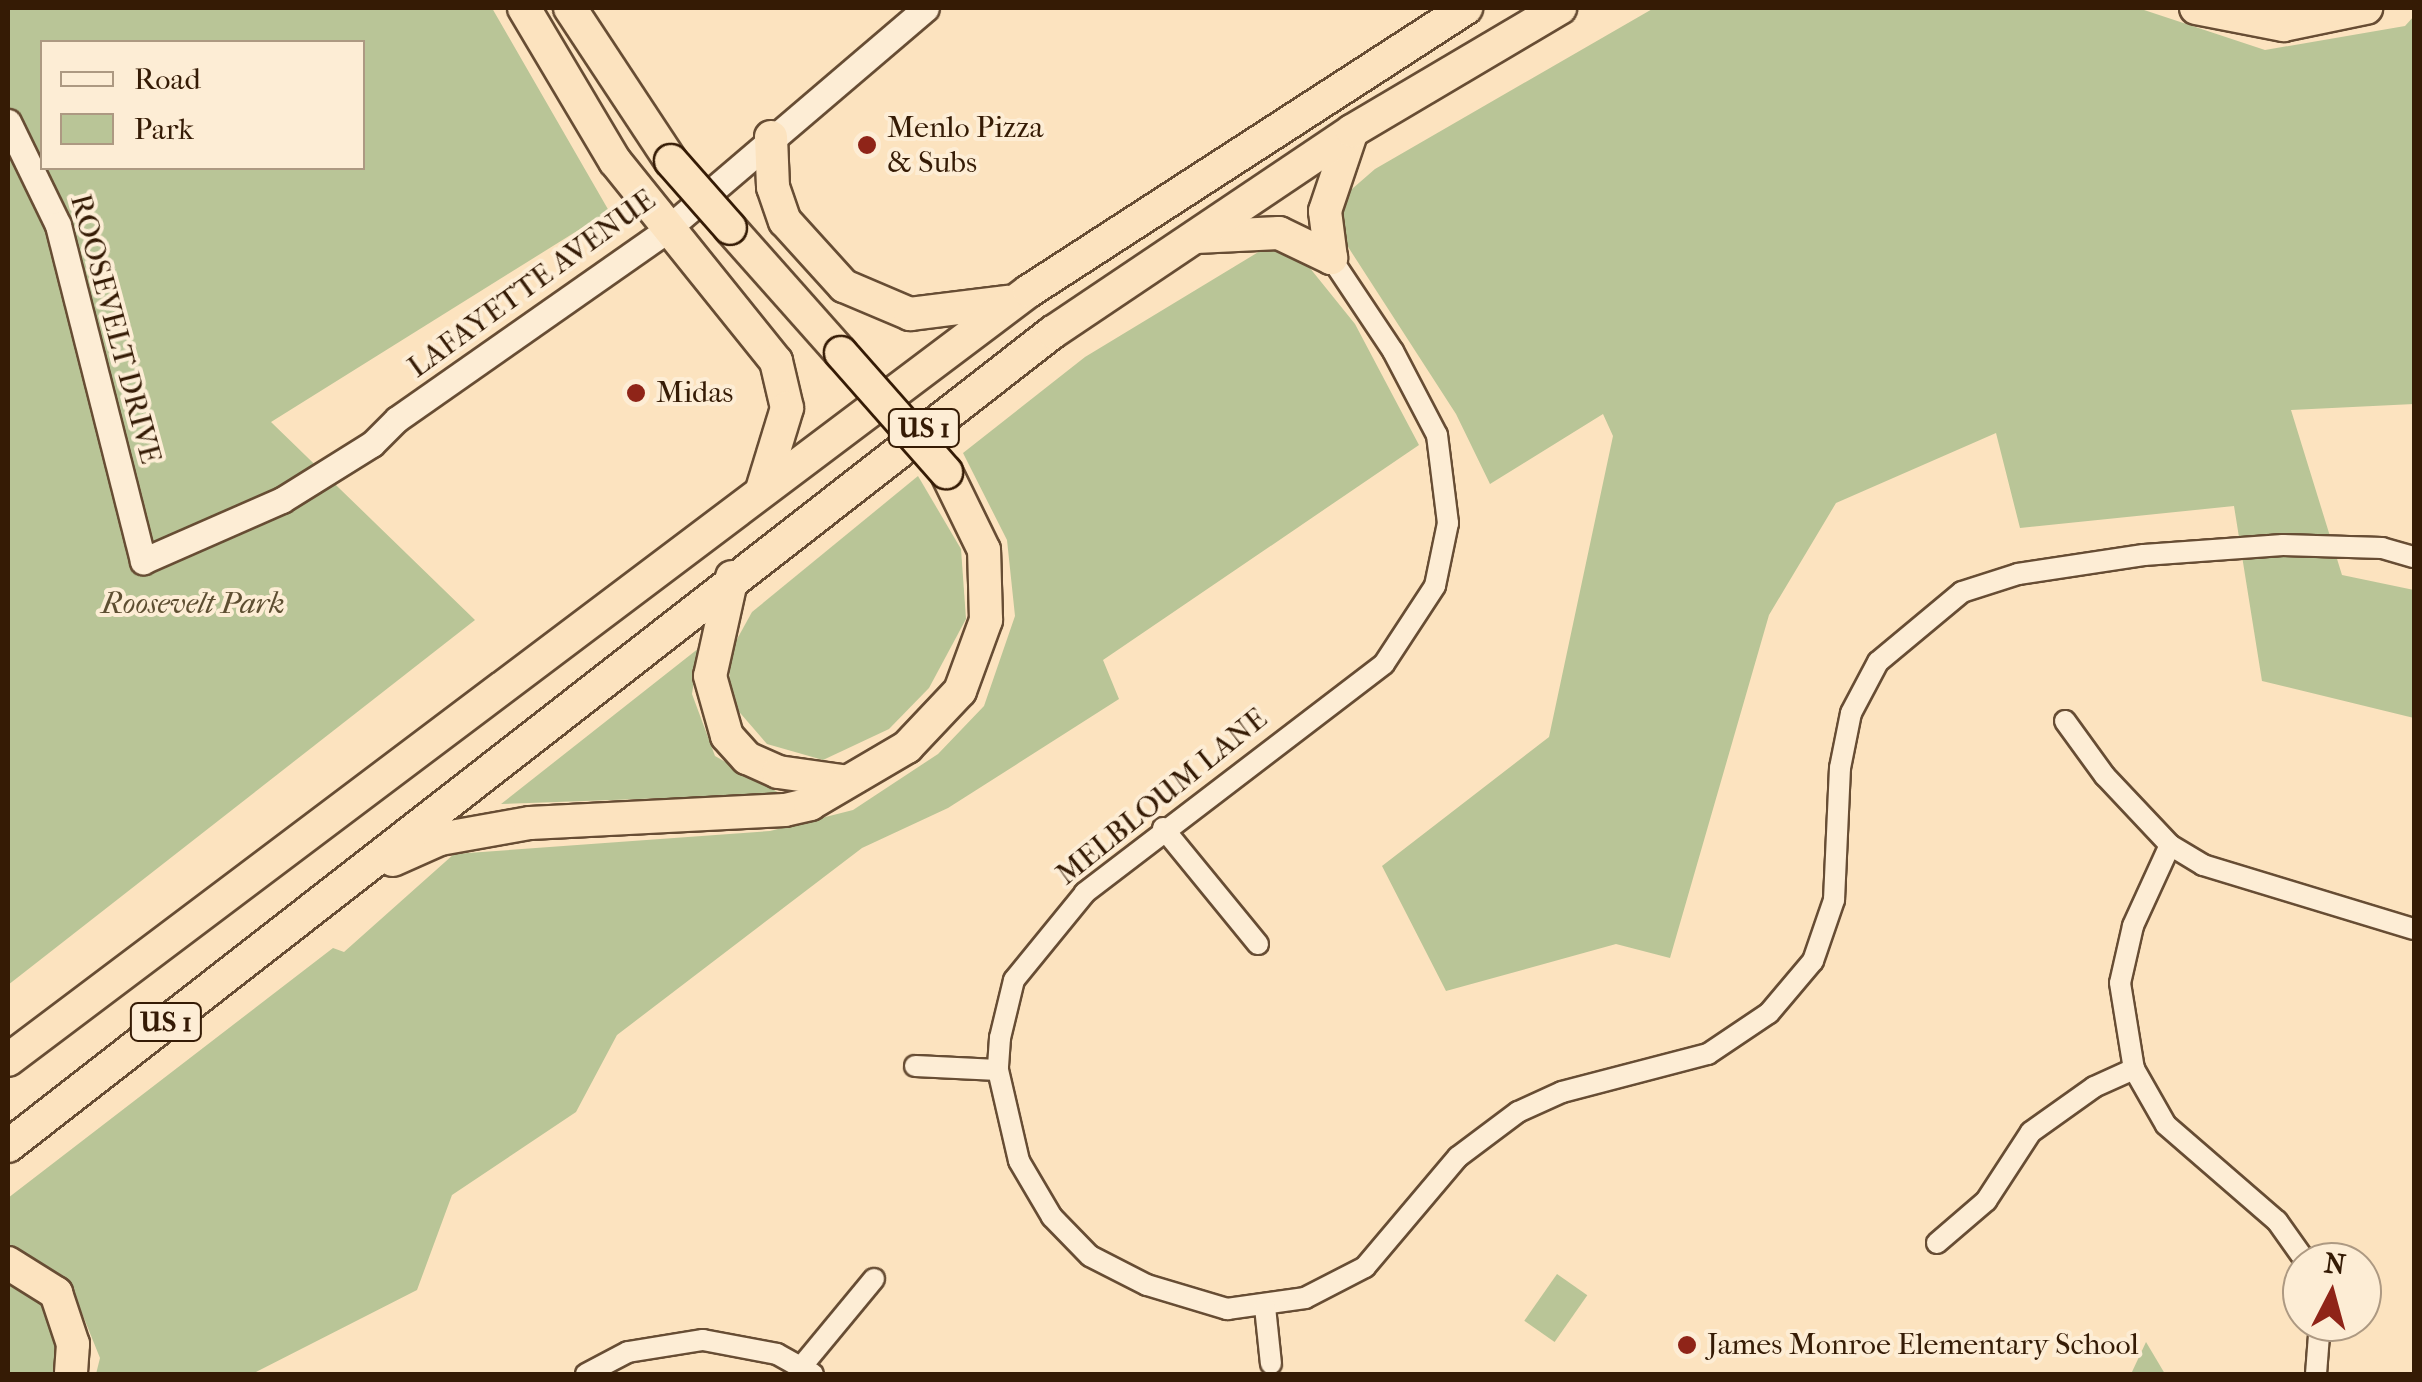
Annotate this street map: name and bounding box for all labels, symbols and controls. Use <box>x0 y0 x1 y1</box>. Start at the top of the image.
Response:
legend <box>40 40 365 170</box>
text: Road <box>134 62 201 97</box>
place label: Menlo Pizza & Subs <box>887 110 1043 180</box>
text: Park <box>134 112 194 147</box>
marker: Menlo Pizza & Subs <box>856 134 878 156</box>
street label: LAFAYETTE AVENUE <box>401 182 663 386</box>
street label: ROOSEVELT DRIVE <box>62 190 168 468</box>
place label: Midas <box>656 375 733 411</box>
marker: Midas <box>625 382 647 404</box>
road number: US 1 <box>886 405 962 451</box>
park label: Roosevelt Park <box>101 586 285 622</box>
street label: MELBLOUM LANE <box>1049 701 1275 893</box>
road number: US 1 <box>128 999 204 1045</box>
north arrow <box>2282 1242 2382 1342</box>
text: N <box>2323 1246 2347 1281</box>
place label: James Monroe Elementary School <box>1707 1327 2139 1363</box>
marker: James Monroe Elementary School <box>1676 1334 1698 1356</box>

